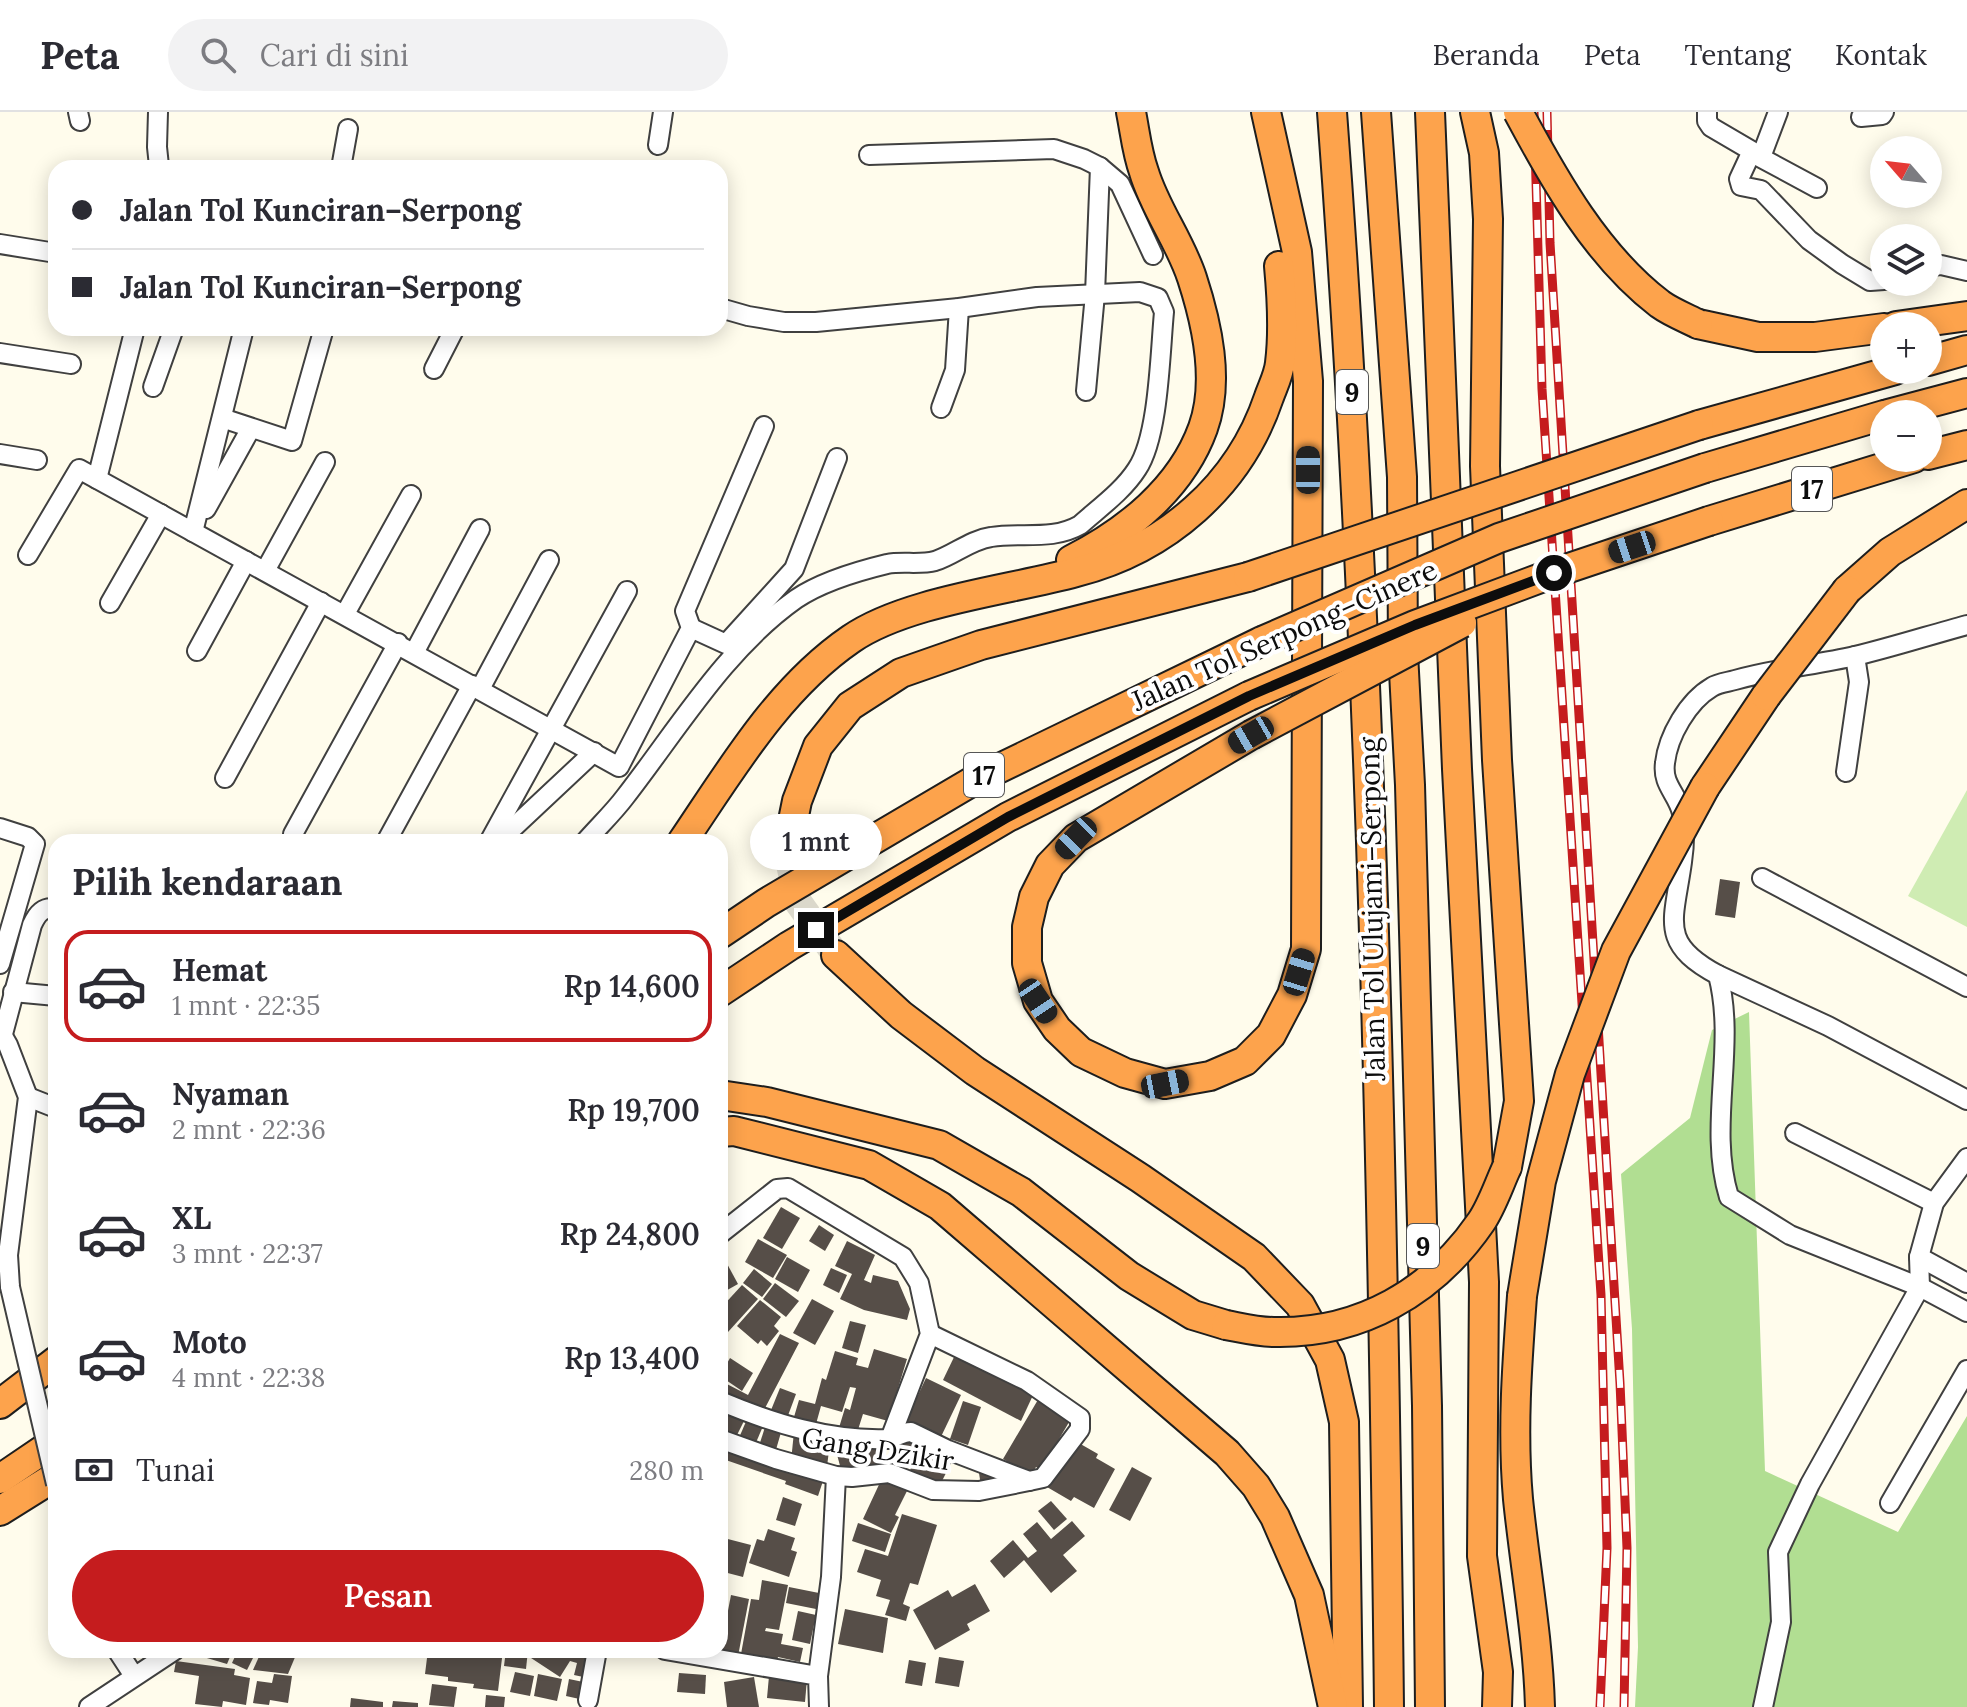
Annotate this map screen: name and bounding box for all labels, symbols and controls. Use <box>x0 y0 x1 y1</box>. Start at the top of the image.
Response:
search box <box>168 19 728 91</box>
text: Peta <box>40 31 120 79</box>
icon: search <box>196 33 240 77</box>
text: Cari di sini <box>260 36 409 74</box>
text: Beranda <box>1432 37 1540 73</box>
text: Peta <box>1584 37 1641 73</box>
text: Tentang <box>1685 37 1791 73</box>
text: Kontak <box>1835 37 1927 73</box>
north arrow <box>1870 136 1942 208</box>
map controls <box>1870 136 1942 472</box>
text: Jalan Tol Kunciran–Serpong <box>120 191 521 229</box>
button: layers <box>1870 224 1942 296</box>
text: Jalan Tol Kunciran–Serpong <box>120 268 521 306</box>
button: + <box>1870 312 1942 384</box>
road number: 9 <box>1336 370 1368 414</box>
button: − <box>1870 400 1942 472</box>
car <box>1296 446 1320 494</box>
road number: 17 <box>1792 467 1832 511</box>
car <box>1605 528 1659 566</box>
street label: Jalan Tol Serpong–Cinere <box>1125 551 1442 719</box>
route start <box>1536 555 1572 591</box>
car <box>1224 713 1278 757</box>
street label: Jalan Tol Ulujami–Serpong <box>1351 736 1393 1082</box>
road number: 17 <box>964 753 1004 797</box>
car <box>1051 812 1101 864</box>
callout: 1 mnt <box>750 814 882 870</box>
text: 1 mnt <box>782 825 850 858</box>
text: Pilih kendaraan <box>72 859 343 905</box>
route end <box>798 912 834 948</box>
car <box>1281 946 1317 998</box>
icon: car <box>76 950 148 1022</box>
text: Hemat <box>172 951 267 989</box>
text: Rp 14,600 <box>564 967 700 1005</box>
car <box>1015 974 1061 1028</box>
text: 1 mnt · 22:35 <box>172 989 320 1022</box>
car <box>1139 1068 1191 1100</box>
icon: car <box>76 1074 148 1146</box>
text: Nyaman <box>172 1075 289 1113</box>
text: Rp 19,700 <box>567 1091 700 1129</box>
text: 2 mnt · 22:36 <box>172 1113 326 1146</box>
icon: car <box>76 1198 148 1270</box>
text: XL <box>172 1199 211 1237</box>
text: Rp 24,800 <box>560 1215 700 1253</box>
road number: 9 <box>1407 1224 1439 1268</box>
text: 3 mnt · 22:37 <box>172 1237 323 1270</box>
icon: car <box>76 1322 148 1394</box>
text: Moto <box>172 1323 247 1361</box>
text: Rp 13,400 <box>564 1339 700 1377</box>
text: 4 mnt · 22:38 <box>172 1361 325 1394</box>
street label: Gang Dzikir <box>799 1419 957 1479</box>
icon: cash <box>72 1448 116 1492</box>
text: Tunai <box>136 1451 215 1489</box>
text: 280 m <box>629 1454 704 1487</box>
button: Pesan <box>72 1550 704 1642</box>

